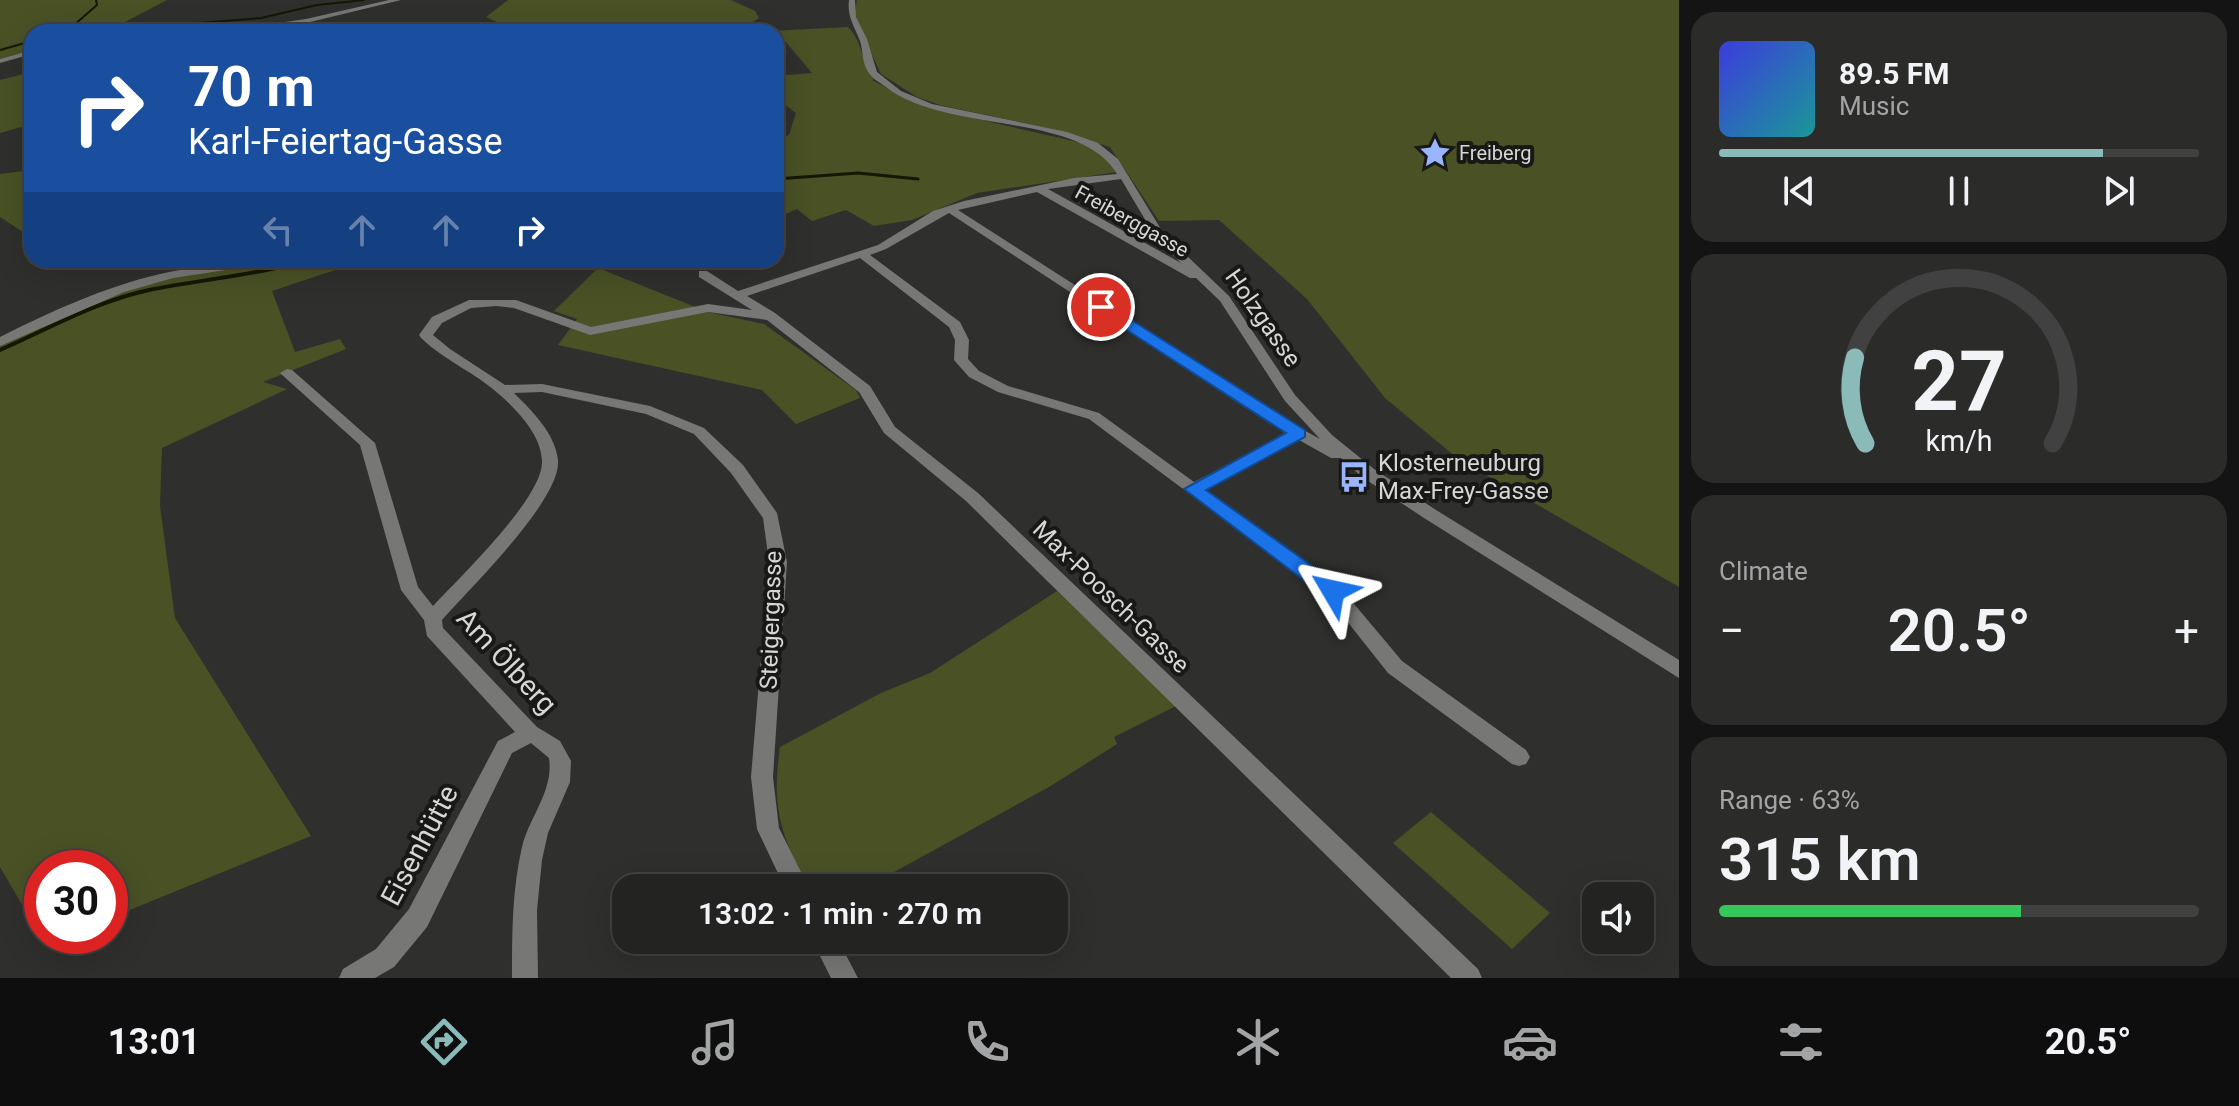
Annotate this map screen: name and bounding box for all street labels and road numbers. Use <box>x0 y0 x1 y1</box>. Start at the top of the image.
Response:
street label: Freiberggasse <box>1071 180 1193 262</box>
street label: Holzgasse <box>1219 264 1307 372</box>
street label: Max-Poosch-Gasse <box>1027 515 1195 679</box>
street label: Steigergasse <box>755 550 787 690</box>
street label: Am Ölberg <box>450 602 563 721</box>
street label: Eisenhütte <box>374 779 465 911</box>

